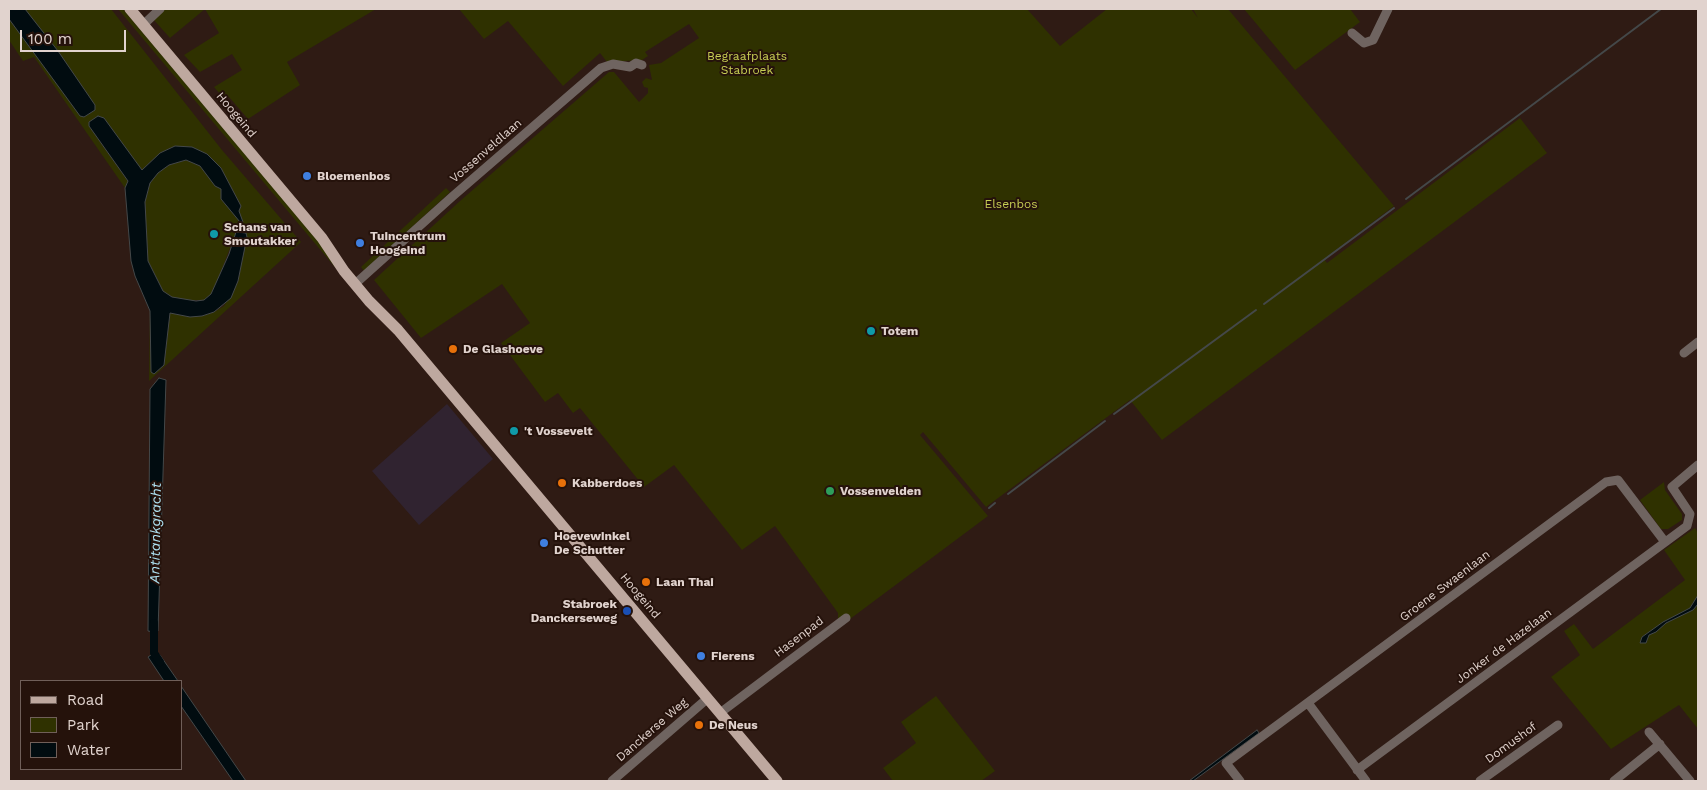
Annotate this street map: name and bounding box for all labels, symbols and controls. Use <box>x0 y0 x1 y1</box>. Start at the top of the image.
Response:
scale bar <box>22 20 129 52</box>
text: 100 m <box>28 30 72 48</box>
park label: Begraafplaats Stabroek <box>707 49 787 77</box>
street label: Hoogeind <box>213 89 259 141</box>
street label: Vossenveldlaan <box>447 116 525 186</box>
place label: Bloemenbos <box>317 169 390 183</box>
marker: Bloemenbos <box>301 170 313 182</box>
park label: Elsenbos <box>984 197 1038 211</box>
place label: Schans van Smoutakker <box>224 220 297 248</box>
marker: Schans van Smoutakker <box>208 228 220 240</box>
place label: Tuincentrum Hoogeind <box>370 229 446 257</box>
marker: Tuincentrum Hoogeind <box>354 237 366 249</box>
place label: Totem <box>881 324 918 338</box>
marker: Totem <box>865 325 877 337</box>
place label: De Glashoeve <box>463 342 543 356</box>
marker: De Glashoeve <box>447 343 459 355</box>
place label: 't Vossevelt <box>524 424 592 438</box>
marker: 't Vossevelt <box>508 425 520 437</box>
place label: Kabberdoes <box>572 476 642 490</box>
marker: Kabberdoes <box>556 477 568 489</box>
water label: Antitankgracht <box>147 483 165 583</box>
place label: Vossenvelden <box>840 484 921 498</box>
marker: Vossenvelden <box>824 485 836 497</box>
place label: Hoevewinkel De Schutter <box>554 529 630 557</box>
marker: Hoevewinkel De Schutter <box>538 537 550 549</box>
street label: Groene Swaenlaan <box>1397 547 1493 625</box>
street label: Hoogeind <box>617 570 663 622</box>
place label: Laan Thai <box>656 575 714 589</box>
marker: Laan Thai <box>640 576 652 588</box>
place label: Stabroek Danckerseweg <box>531 597 617 625</box>
marker: Stabroek Danckerseweg <box>621 605 633 617</box>
street label: Jonker de Hazelaan <box>1453 605 1555 687</box>
street label: Hasenpad <box>771 614 827 660</box>
place label: Fierens <box>711 649 755 663</box>
marker: Fierens <box>695 650 707 662</box>
legend <box>20 680 182 770</box>
text: Road <box>67 691 104 709</box>
street label: Danckerse Weg <box>613 695 691 765</box>
text: Park <box>67 716 99 734</box>
place label: De Neus <box>709 718 758 732</box>
marker: De Neus <box>693 719 705 731</box>
street label: Domushof <box>1482 719 1540 767</box>
text: Water <box>67 741 110 759</box>

